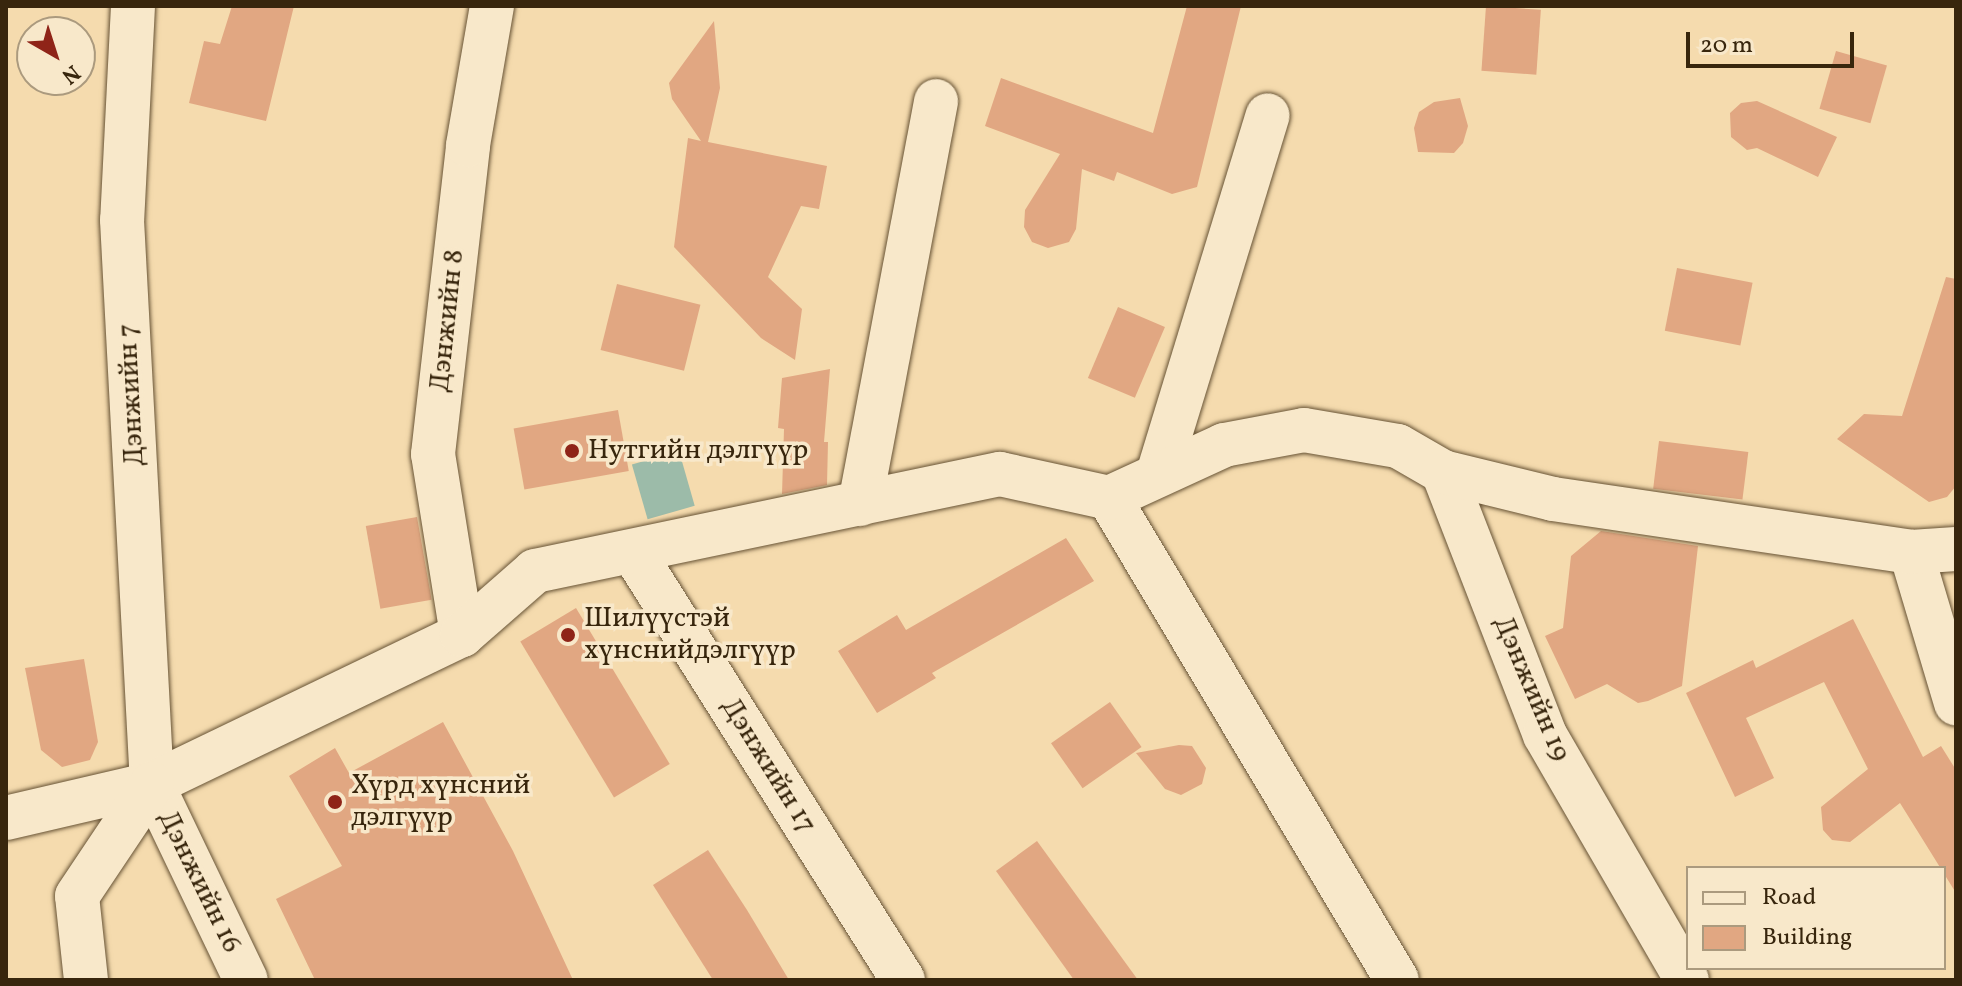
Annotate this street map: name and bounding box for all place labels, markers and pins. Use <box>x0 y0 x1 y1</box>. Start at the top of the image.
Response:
place label: Нутгийн дэлгүүр <box>588 434 808 468</box>
marker: Нутгийн дэлгүүр <box>563 442 581 460</box>
place label: Шилүүстэй хүнснийдэлгүүр <box>584 602 796 668</box>
marker: Шилүүстэй хүнснийдэлгүүр <box>559 626 577 644</box>
place label: Хүрд хүнсний дэлгүүр <box>351 769 530 835</box>
marker: Хүрд хүнсний дэлгүүр <box>326 793 344 811</box>

